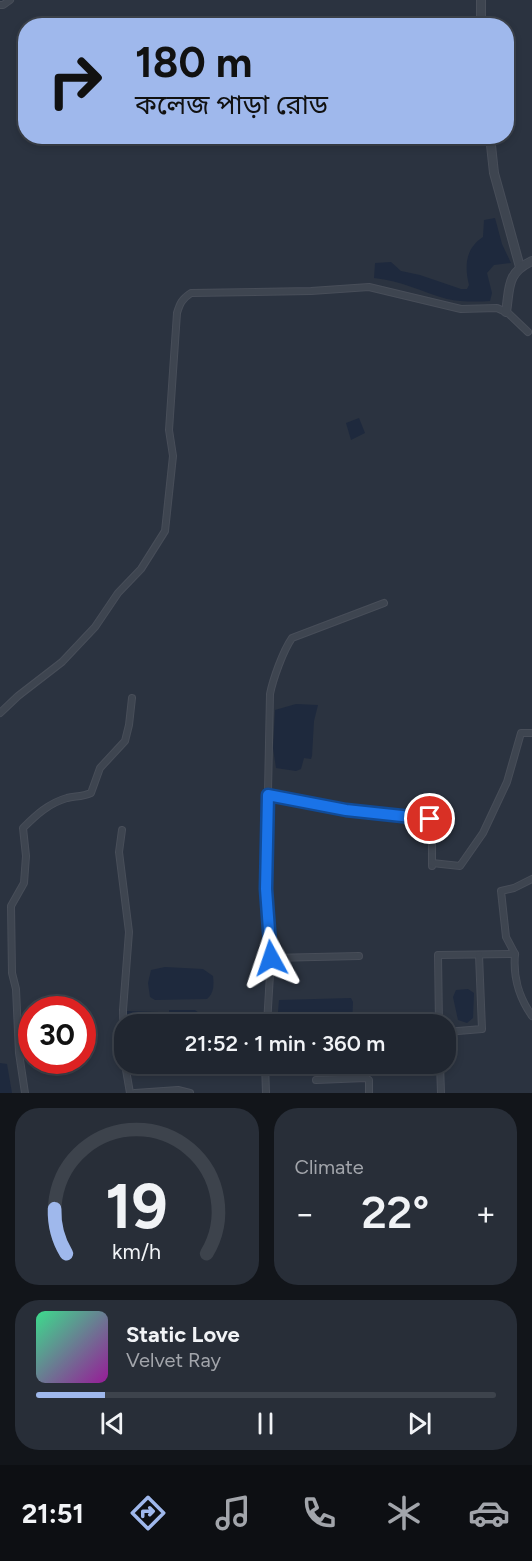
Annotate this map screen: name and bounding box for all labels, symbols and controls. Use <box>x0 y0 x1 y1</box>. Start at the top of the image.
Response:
text: 180 m <box>135 37 252 88</box>
icon: right <box>36 42 114 120</box>
text: কলেজ পাড়া রোড <box>135 88 328 121</box>
pin <box>404 793 455 844</box>
icon: arrive <box>413 802 446 835</box>
position arrow <box>239 926 303 990</box>
speed limit sign: 30 <box>18 996 96 1074</box>
text: 21:52 · 1 min · 360 m <box>185 1030 385 1057</box>
text: Climate <box>295 1155 364 1179</box>
text: 19 <box>105 1169 168 1244</box>
text: 22° <box>361 1185 429 1239</box>
text: − <box>295 1194 315 1233</box>
text: + <box>475 1194 496 1233</box>
text: km/h <box>112 1239 161 1264</box>
text: Static Love <box>126 1321 240 1348</box>
text: Velvet Ray <box>126 1348 221 1372</box>
icon: previous <box>96 1407 129 1440</box>
icon: pause <box>249 1407 282 1440</box>
icon: next <box>403 1407 436 1440</box>
icon: directions <box>127 1492 169 1534</box>
icon: music <box>212 1492 254 1534</box>
icon: phone <box>298 1492 340 1534</box>
icon: climate <box>383 1492 425 1534</box>
icon: car <box>468 1492 510 1534</box>
text: 21:51 <box>22 1497 84 1530</box>

